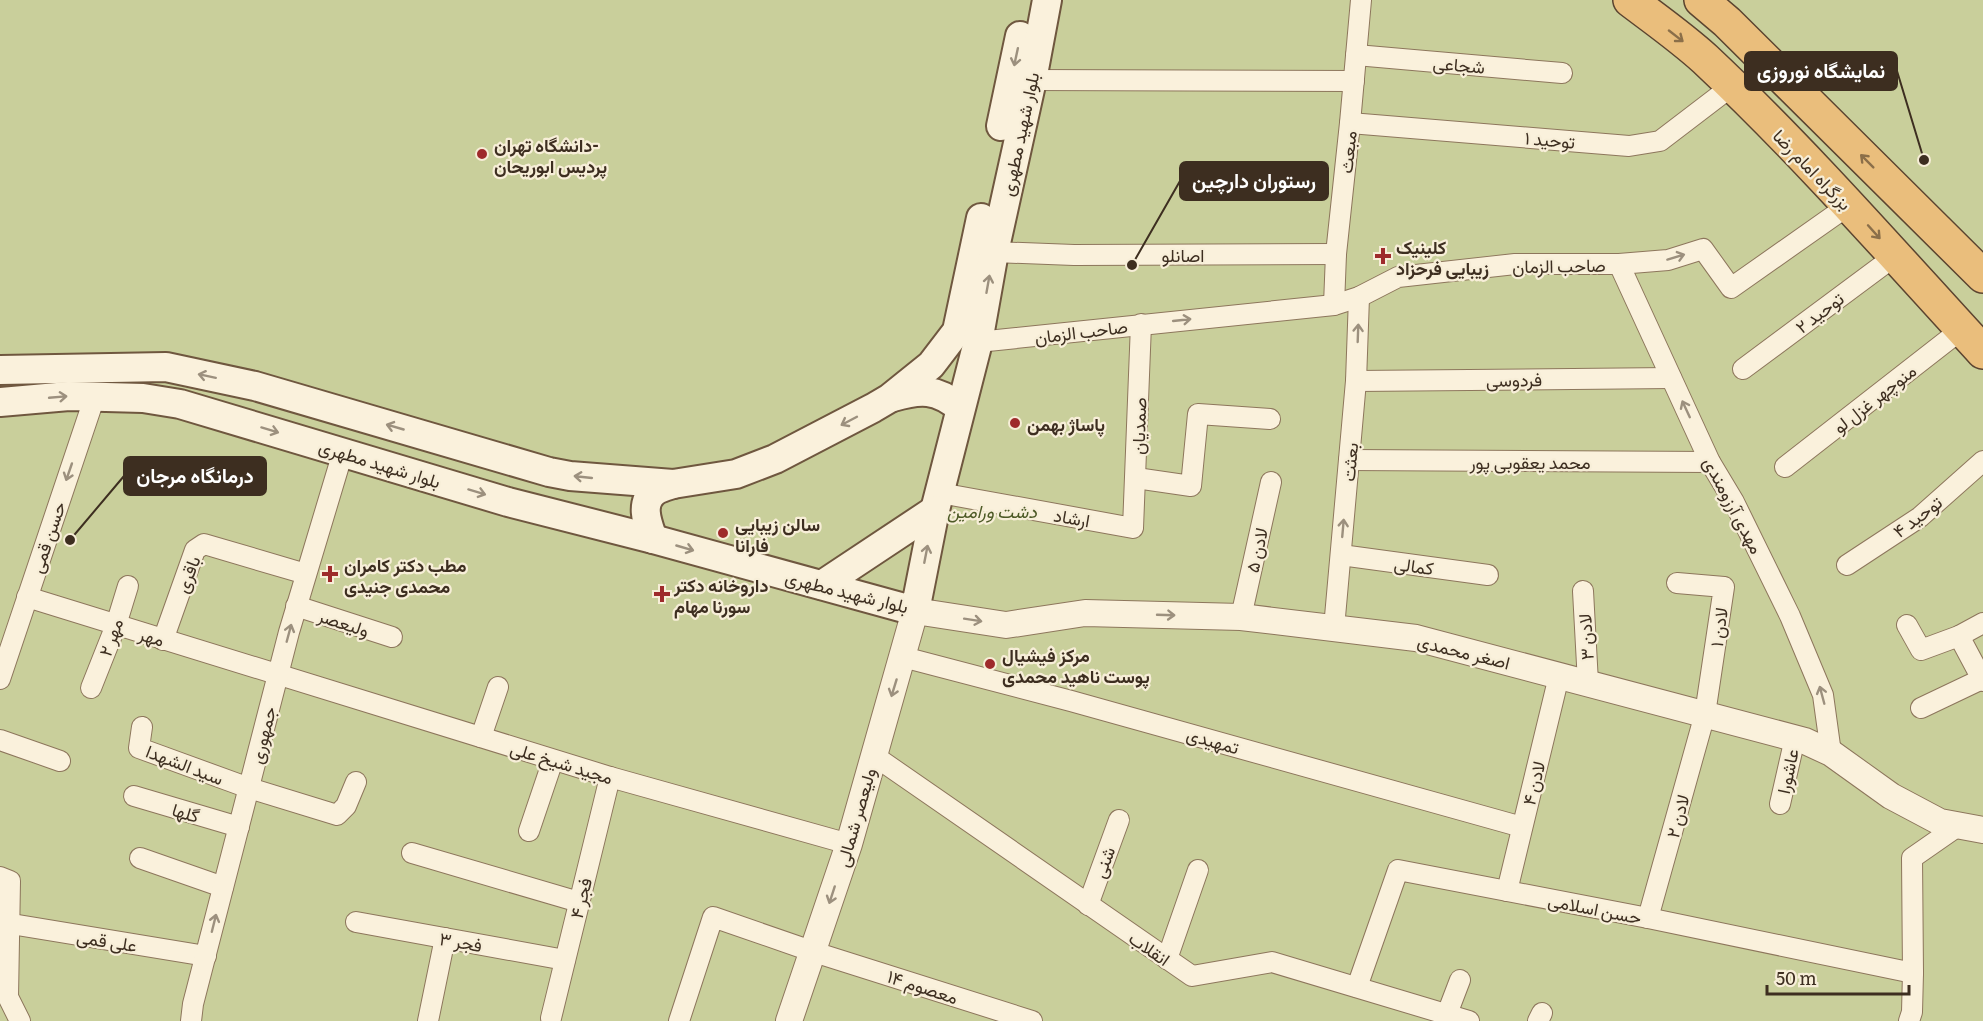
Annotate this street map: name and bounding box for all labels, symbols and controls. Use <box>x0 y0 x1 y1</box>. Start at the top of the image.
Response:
one-way arrow <box>1668 30 1684 43</box>
one-way arrow <box>1010 47 1021 66</box>
street label: شجاعی <box>1432 48 1486 80</box>
callout: نمایشگاه نوروزی <box>1745 52 1897 90</box>
text: نمایشگاه نوروزی <box>1757 54 1885 84</box>
street label: بلوار شهید مطهری <box>993 69 1045 199</box>
street label: بزرگراه امام رضا <box>1767 122 1859 216</box>
street label: توحید ۱ <box>1524 123 1576 155</box>
street label: مبعث <box>1331 129 1363 175</box>
place label: دانشگاه تهران- پردیس ابوریحان <box>494 131 607 179</box>
marker: دانشگاه تهران- پردیس ابوریحان <box>475 147 489 161</box>
one-way arrow <box>1859 154 1874 168</box>
callout: رستوران دارچین <box>1180 162 1328 200</box>
text: رستوران دارچین <box>1192 164 1316 195</box>
one-way arrow <box>1867 224 1881 239</box>
place label: کلینیک زیبایی فرحزاد <box>1396 233 1489 281</box>
street label: اصانلو <box>1162 241 1204 268</box>
marker: کلینیک زیبایی فرحزاد <box>1374 247 1392 265</box>
street label: صاحب الزمان <box>1512 251 1606 279</box>
one-way arrow <box>1667 251 1686 262</box>
one-way arrow <box>983 275 994 295</box>
street label: توحید ۲ <box>1789 285 1849 339</box>
street label: صاحب الزمان <box>1033 312 1129 350</box>
one-way arrow <box>1172 314 1192 325</box>
one-way arrow <box>1352 324 1363 344</box>
street label: منوچهر غزل لو <box>1827 357 1921 439</box>
street label: فردوسی <box>1486 365 1542 393</box>
one-way arrow <box>198 370 218 381</box>
one-way arrow <box>48 391 68 402</box>
street label: صمدیان <box>1124 397 1152 455</box>
one-way arrow <box>1679 401 1691 419</box>
place label: پاساژ بهمن <box>1027 410 1105 437</box>
one-way arrow <box>841 416 859 427</box>
marker: پاساژ بهمن <box>1008 416 1022 430</box>
one-way arrow <box>386 420 405 432</box>
one-way arrow <box>260 425 279 436</box>
street label: بلوار شهید مطهری <box>316 432 444 494</box>
street label: بعثت <box>1334 441 1364 483</box>
street label: محمد یعقوبی پور <box>1468 448 1591 475</box>
street label: مهدی آرزومندی <box>1697 452 1771 558</box>
callout: درمانگاه مرجان <box>124 457 266 495</box>
text: درمانگاه مرجان <box>136 459 254 489</box>
one-way arrow <box>63 462 74 481</box>
one-way arrow <box>574 471 594 482</box>
one-way arrow <box>467 487 486 498</box>
street label: توحید ۴ <box>1887 488 1947 544</box>
street label: حسن قمی <box>22 497 72 577</box>
park label: دشت ورامین <box>947 497 1037 524</box>
street label: ارشاد <box>1052 501 1092 533</box>
place label: سالن زیبایی فارانا <box>735 510 820 558</box>
one-way arrow <box>1338 518 1349 538</box>
street label: لادن ۵ <box>1238 525 1274 575</box>
marker: سالن زیبایی فارانا <box>716 526 730 540</box>
one-way arrow <box>675 543 694 555</box>
one-way arrow <box>921 545 932 564</box>
street label: کمالی <box>1392 549 1436 581</box>
street label: باقری <box>168 551 206 597</box>
place label: مطب دکتر کامران محمدی جنیدی <box>344 551 467 599</box>
street label: بلوار شهید مطهری <box>783 563 911 619</box>
marker: مطب دکتر کامران محمدی جنیدی <box>321 565 339 583</box>
place label: داروخانه دکتر سورنا مهام <box>673 571 768 619</box>
marker: داروخانه دکتر سورنا مهام <box>655 587 669 601</box>
street label: ولیعصر <box>314 601 373 643</box>
street label: لادن ۱ <box>1702 605 1734 649</box>
one-way arrow <box>1156 610 1176 621</box>
street label: لادن ۳ <box>1570 613 1600 661</box>
street label: مهر ۲ <box>91 614 129 660</box>
one-way arrow <box>962 615 982 626</box>
street label: مهر <box>135 619 168 653</box>
one-way arrow <box>283 624 295 643</box>
street label: اصغر محمدی <box>1415 626 1513 676</box>
place label: مرکز فیشیال پوست ناهید محمدی <box>1002 641 1150 689</box>
marker: مرکز فیشیال پوست ناهید محمدی <box>983 657 997 671</box>
one-way arrow <box>888 678 899 697</box>
one-way arrow <box>1815 686 1827 705</box>
street label: جمهوری <box>242 703 282 767</box>
street label: تمهیدی <box>1184 720 1242 760</box>
street label: مجید شیخ علی <box>507 734 617 790</box>
street label: سید الشهدا <box>142 737 228 791</box>
street label: عاشورا <box>1769 746 1805 796</box>
street label: لادن ۴ <box>1514 758 1552 808</box>
street label: ولیعصر شمالی <box>828 764 882 870</box>
street label: لادن ۲ <box>1658 791 1696 841</box>
street label: گلها <box>169 795 203 829</box>
street label: شنی <box>1085 842 1121 882</box>
street label: فجر ۴ <box>562 875 598 921</box>
one-way arrow <box>826 885 837 904</box>
street label: حسن اسلامی <box>1546 886 1644 930</box>
one-way arrow <box>209 914 220 933</box>
street label: علی قمی <box>75 922 139 958</box>
street label: فجر ۳ <box>438 924 484 958</box>
street label: انقلاب <box>1124 924 1176 972</box>
scale bar <box>1767 958 1910 996</box>
street label: ۱۴ معصوم <box>884 962 962 1010</box>
text: 50 m <box>1776 964 1817 991</box>

